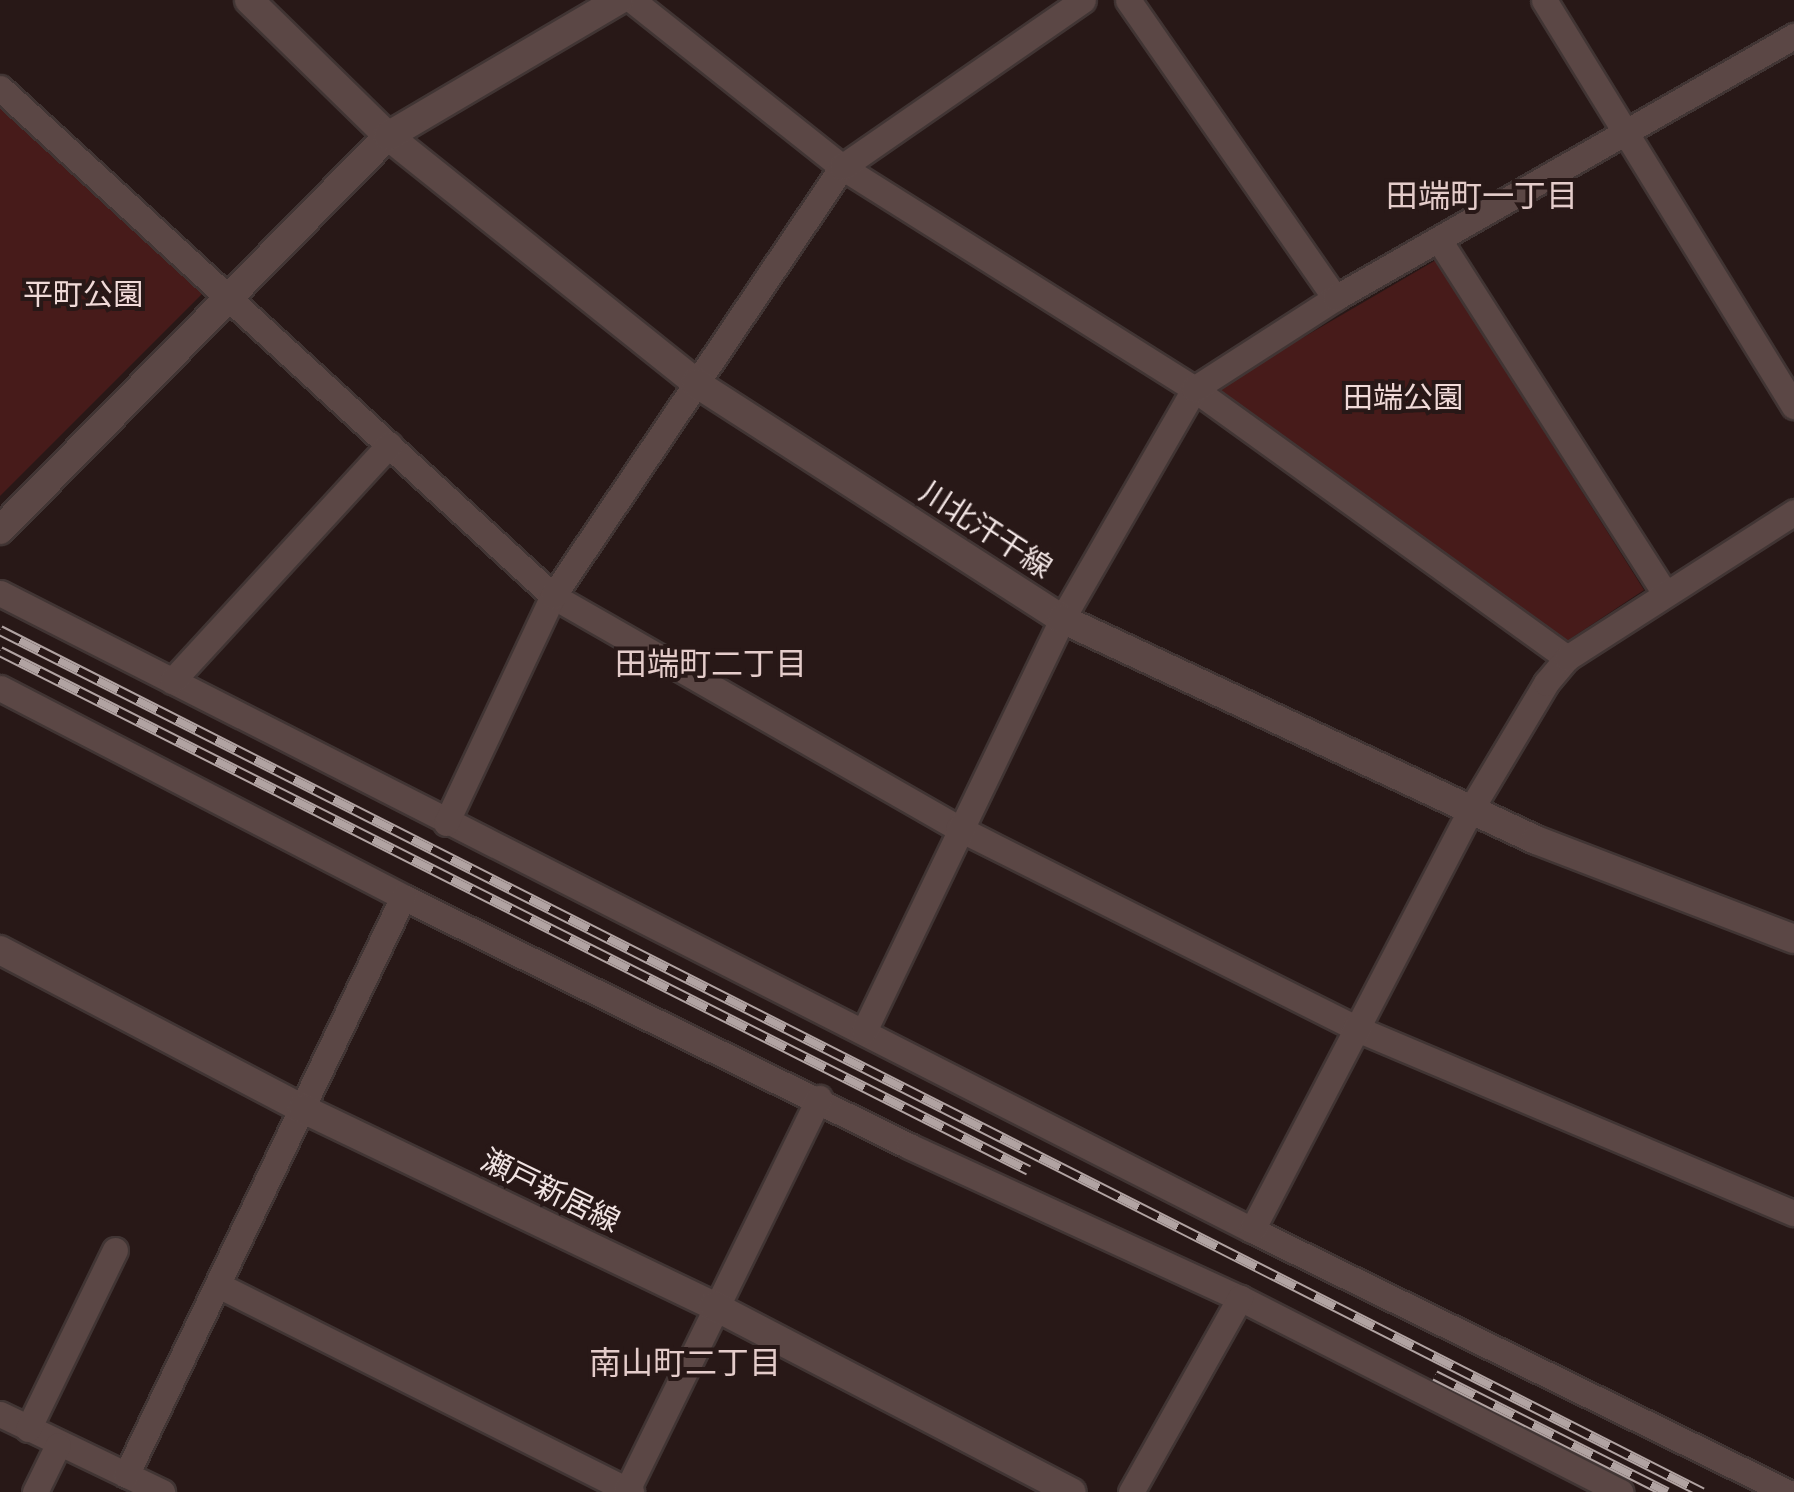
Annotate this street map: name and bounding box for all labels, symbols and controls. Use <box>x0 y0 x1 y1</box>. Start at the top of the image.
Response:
district label: 田端町一丁目 <box>1386 178 1578 216</box>
park label: 平町公園 <box>23 278 143 314</box>
park label: 田端公園 <box>1343 381 1463 417</box>
street label: 川北汗干線 <box>912 475 1058 587</box>
district label: 田端町二丁目 <box>615 646 807 684</box>
street label: 瀬戸新居線 <box>475 1143 625 1241</box>
district label: 南山町二丁目 <box>589 1345 781 1383</box>

